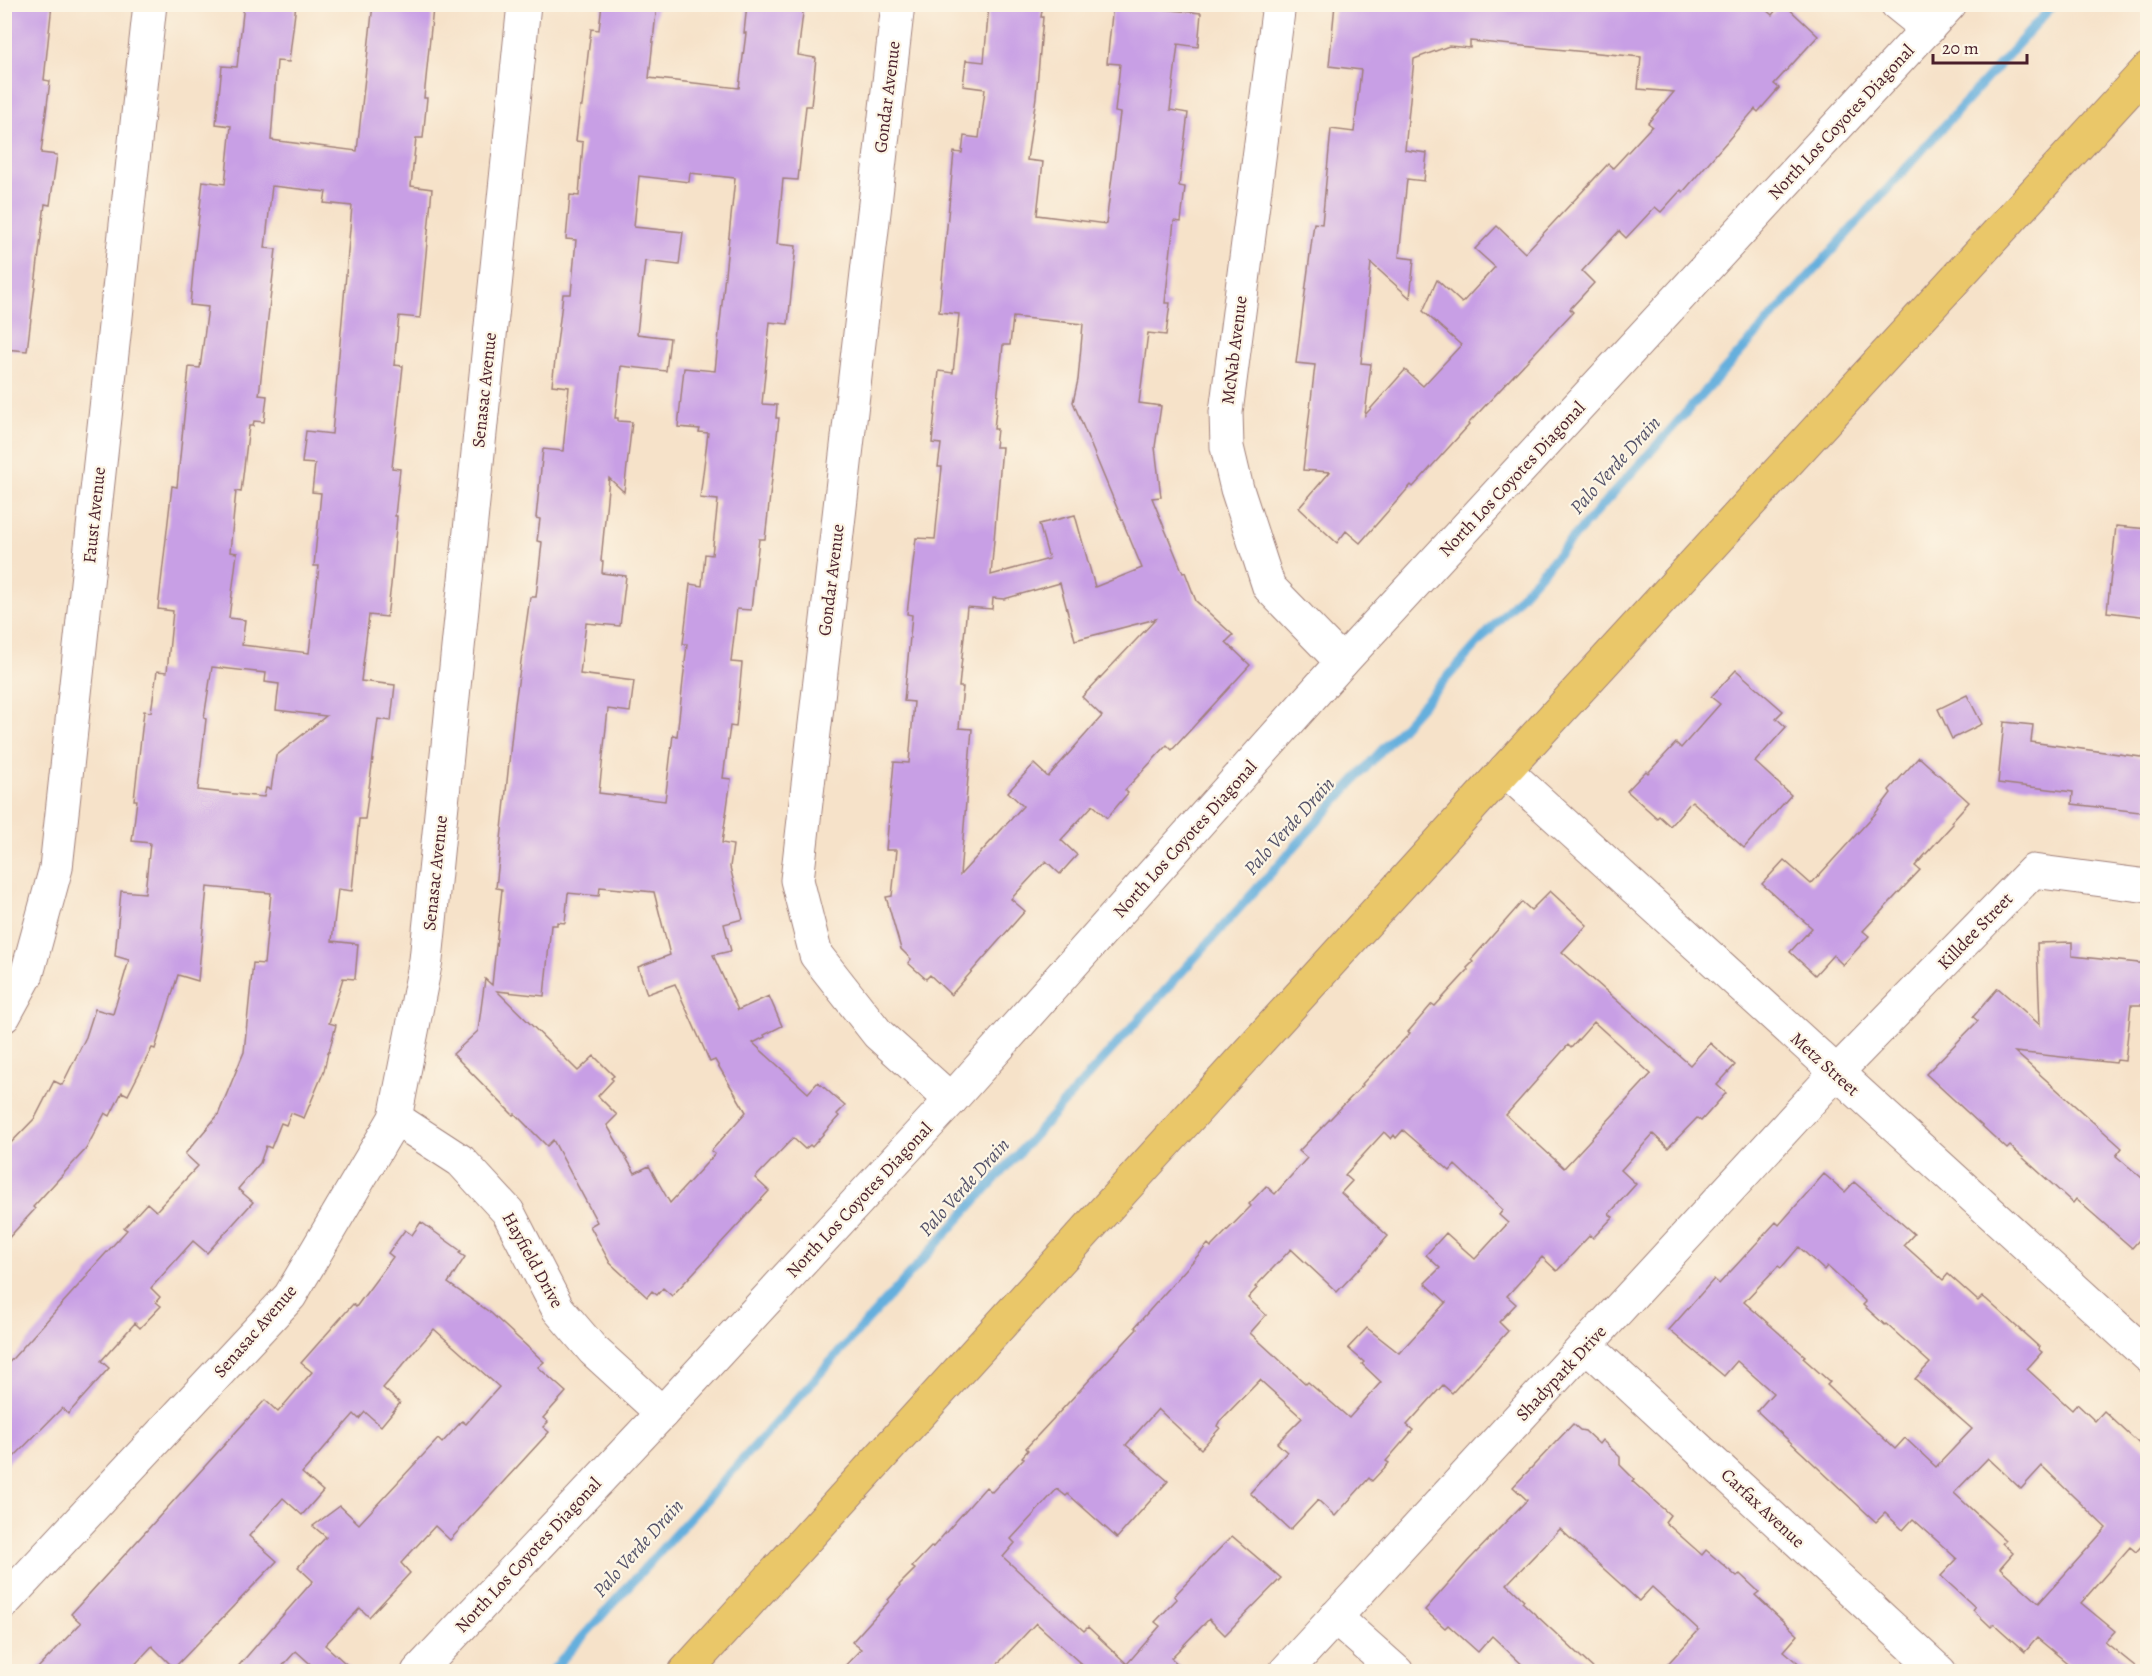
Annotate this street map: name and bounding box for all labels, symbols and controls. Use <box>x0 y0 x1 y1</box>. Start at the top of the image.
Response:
scale bar <box>1933 27 2028 65</box>
text: 20 m <box>1942 36 1979 60</box>
street label: North Los Coyotes Diagonal <box>1763 39 1920 205</box>
street label: Gondar Avenue <box>868 40 906 154</box>
street label: McNab Avenue <box>1215 294 1253 406</box>
street label: Senasac Avenue <box>466 331 502 449</box>
street label: North Los Coyotes Diagonal <box>1434 396 1591 562</box>
water label: Palo Verde Drain <box>1564 410 1667 520</box>
street label: Faust Avenue <box>77 466 111 564</box>
street label: Gondar Avenue <box>812 523 850 637</box>
street label: North Los Coyotes Diagonal <box>1108 755 1263 923</box>
water label: Palo Verde Drain <box>1238 771 1341 881</box>
street label: Senasac Avenue <box>417 814 453 932</box>
street label: Killdee Street <box>1932 887 2018 975</box>
street label: Metz Street <box>1785 1027 1865 1101</box>
street label: North Los Coyotes Diagonal <box>781 1117 938 1283</box>
water label: Palo Verde Drain <box>913 1132 1016 1242</box>
street label: Hayfield Drive <box>497 1208 569 1312</box>
street label: Senasac Avenue <box>208 1279 302 1383</box>
street label: Shadypark Drive <box>1510 1320 1612 1426</box>
street label: Carfax Avenue <box>1716 1463 1810 1553</box>
street label: North Los Coyotes Diagonal <box>450 1472 607 1638</box>
water label: Palo Verde Drain <box>587 1493 690 1603</box>

